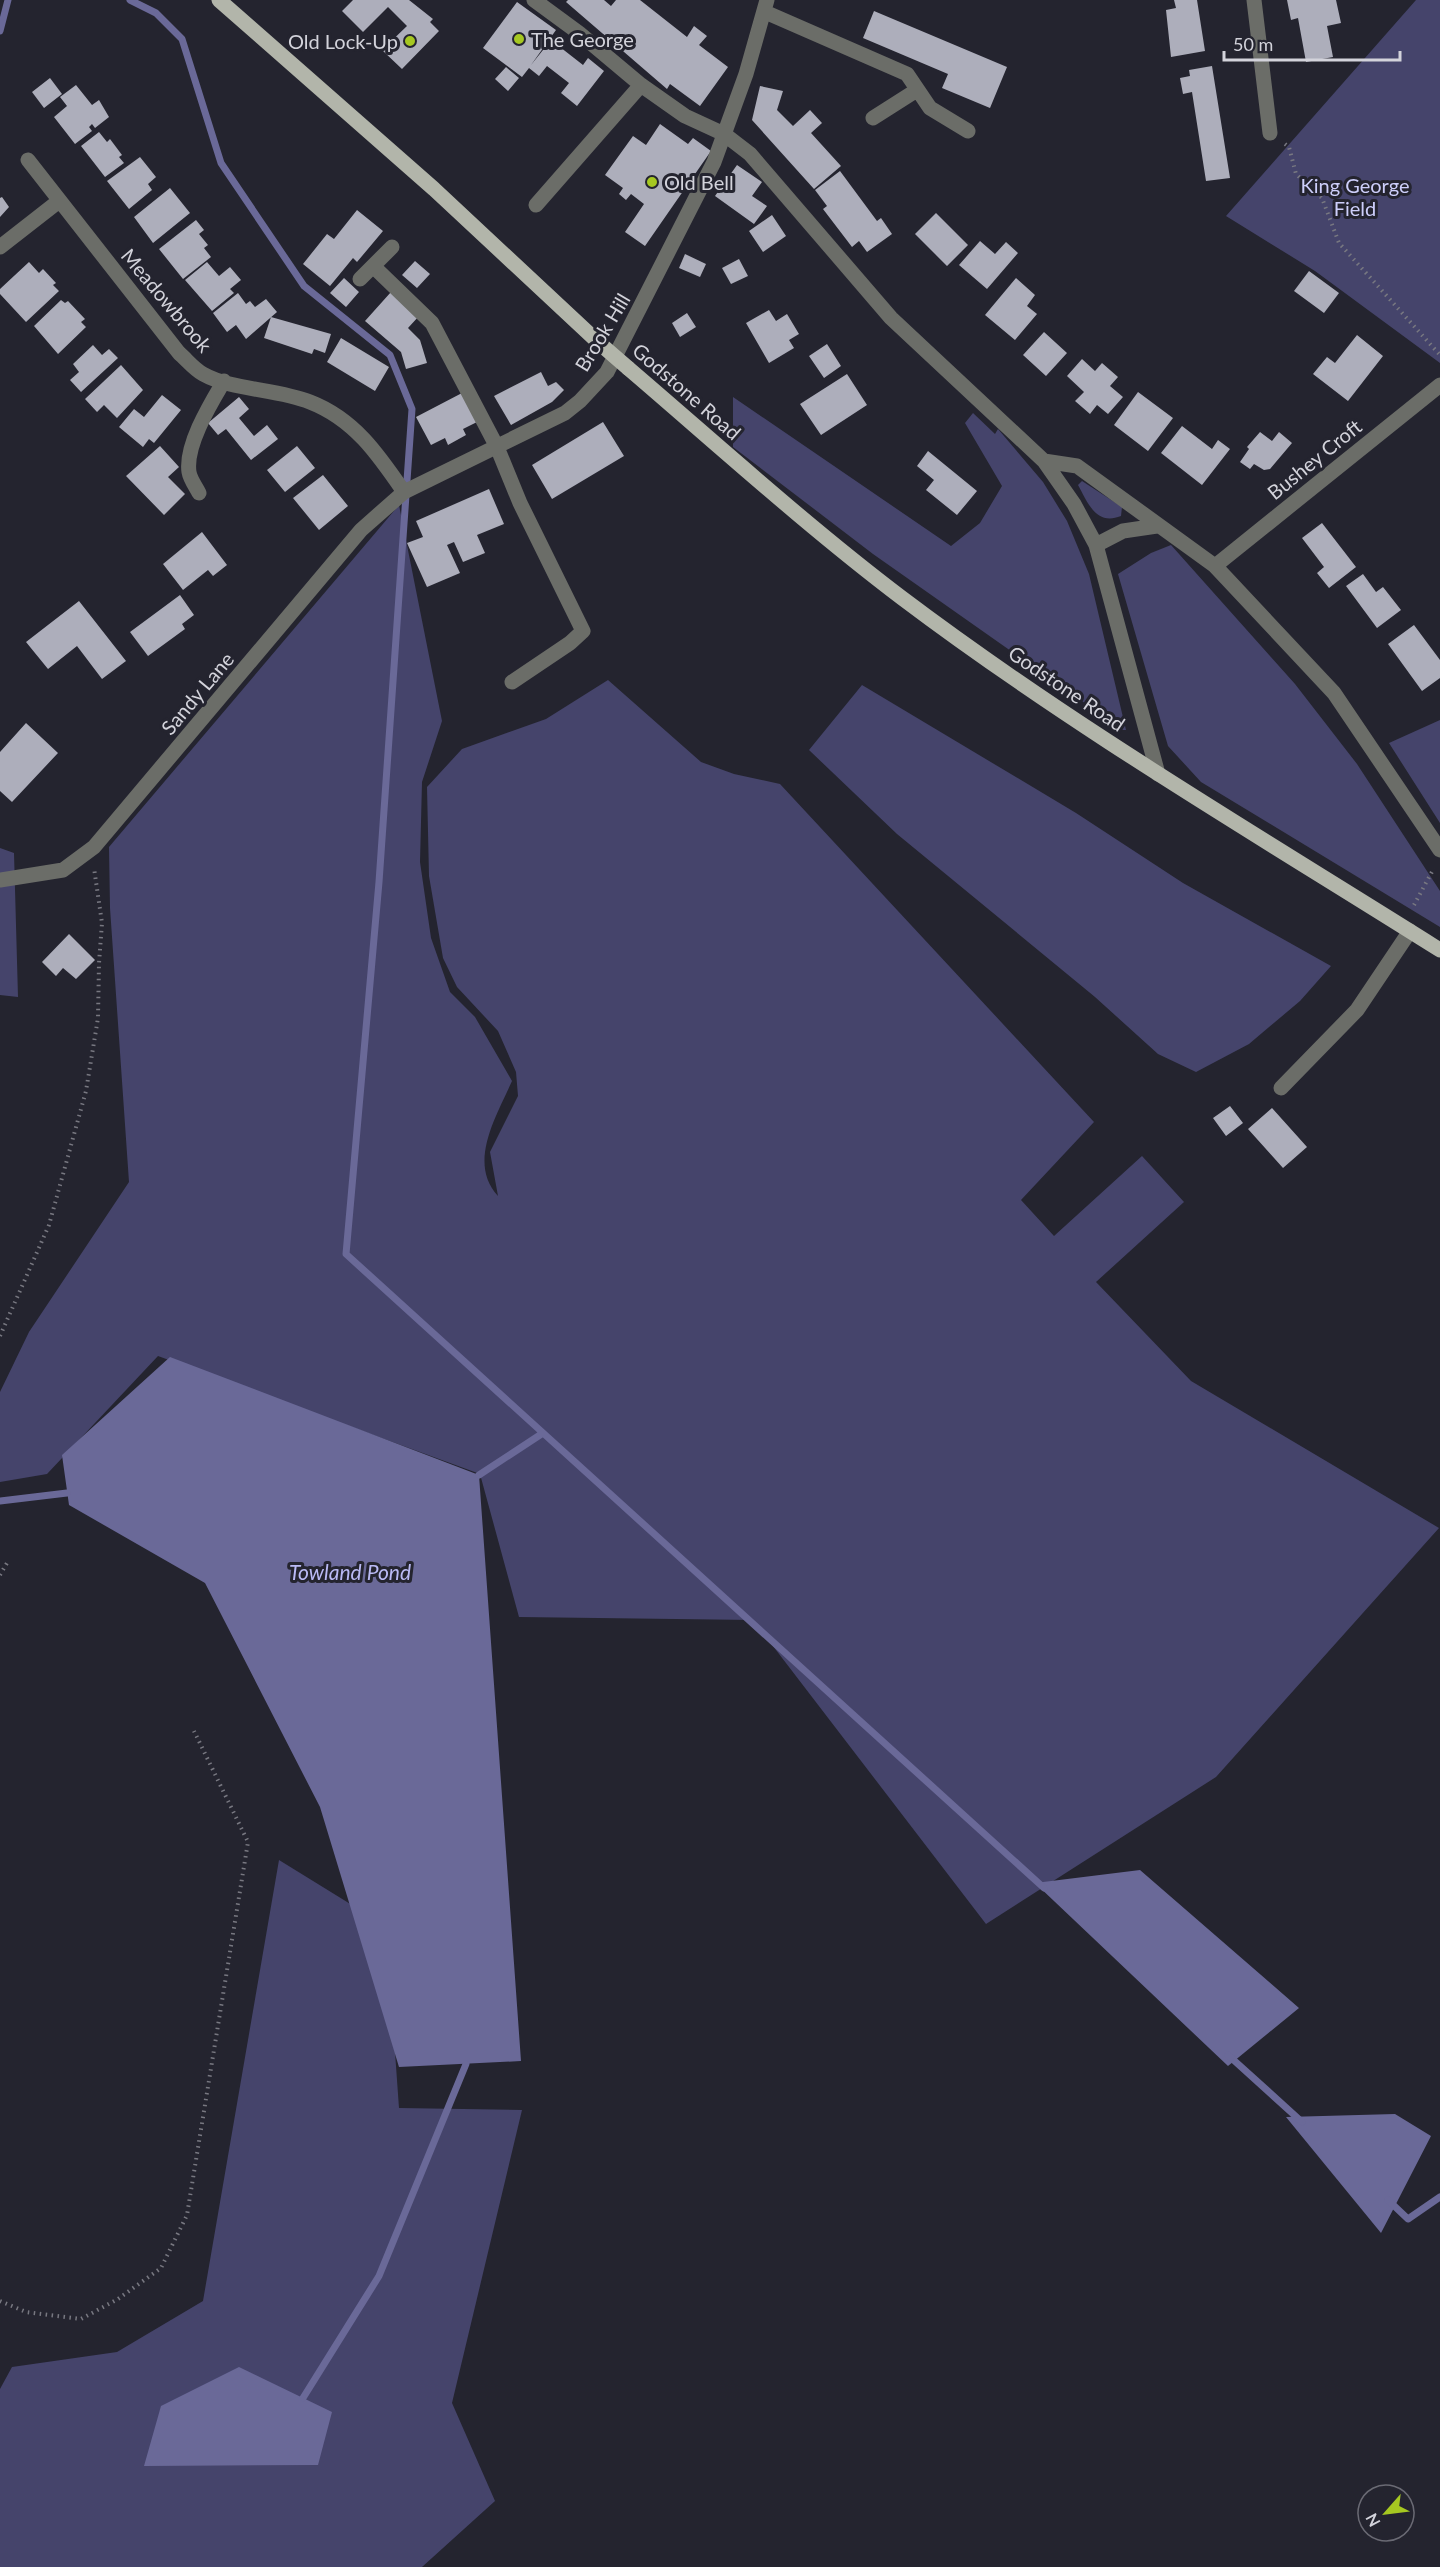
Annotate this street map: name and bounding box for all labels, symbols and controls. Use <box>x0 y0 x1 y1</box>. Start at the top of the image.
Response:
scale bar <box>1224 24 1400 62</box>
place label: The George <box>531 27 634 51</box>
place label: Old Lock-Up <box>288 29 398 53</box>
marker: The George <box>512 32 526 46</box>
text: 50 m <box>1233 33 1273 55</box>
marker: Old Lock-Up <box>403 34 417 48</box>
place label: Old Bell <box>664 170 734 194</box>
park label: King George Field <box>1301 173 1409 220</box>
marker: Old Bell <box>645 175 659 189</box>
street label: Meadowbrook <box>117 243 218 357</box>
street label: Brook Hill <box>569 289 635 375</box>
street label: Godstone Road <box>628 338 746 444</box>
street label: Bushey Croft <box>1262 414 1366 504</box>
street label: Godstone Road <box>1004 640 1130 736</box>
street label: Sandy Lane <box>156 647 238 739</box>
water label: Towland Pond <box>289 1559 411 1584</box>
north arrow <box>1356 2483 1416 2543</box>
text: N <box>1361 2510 1384 2530</box>

